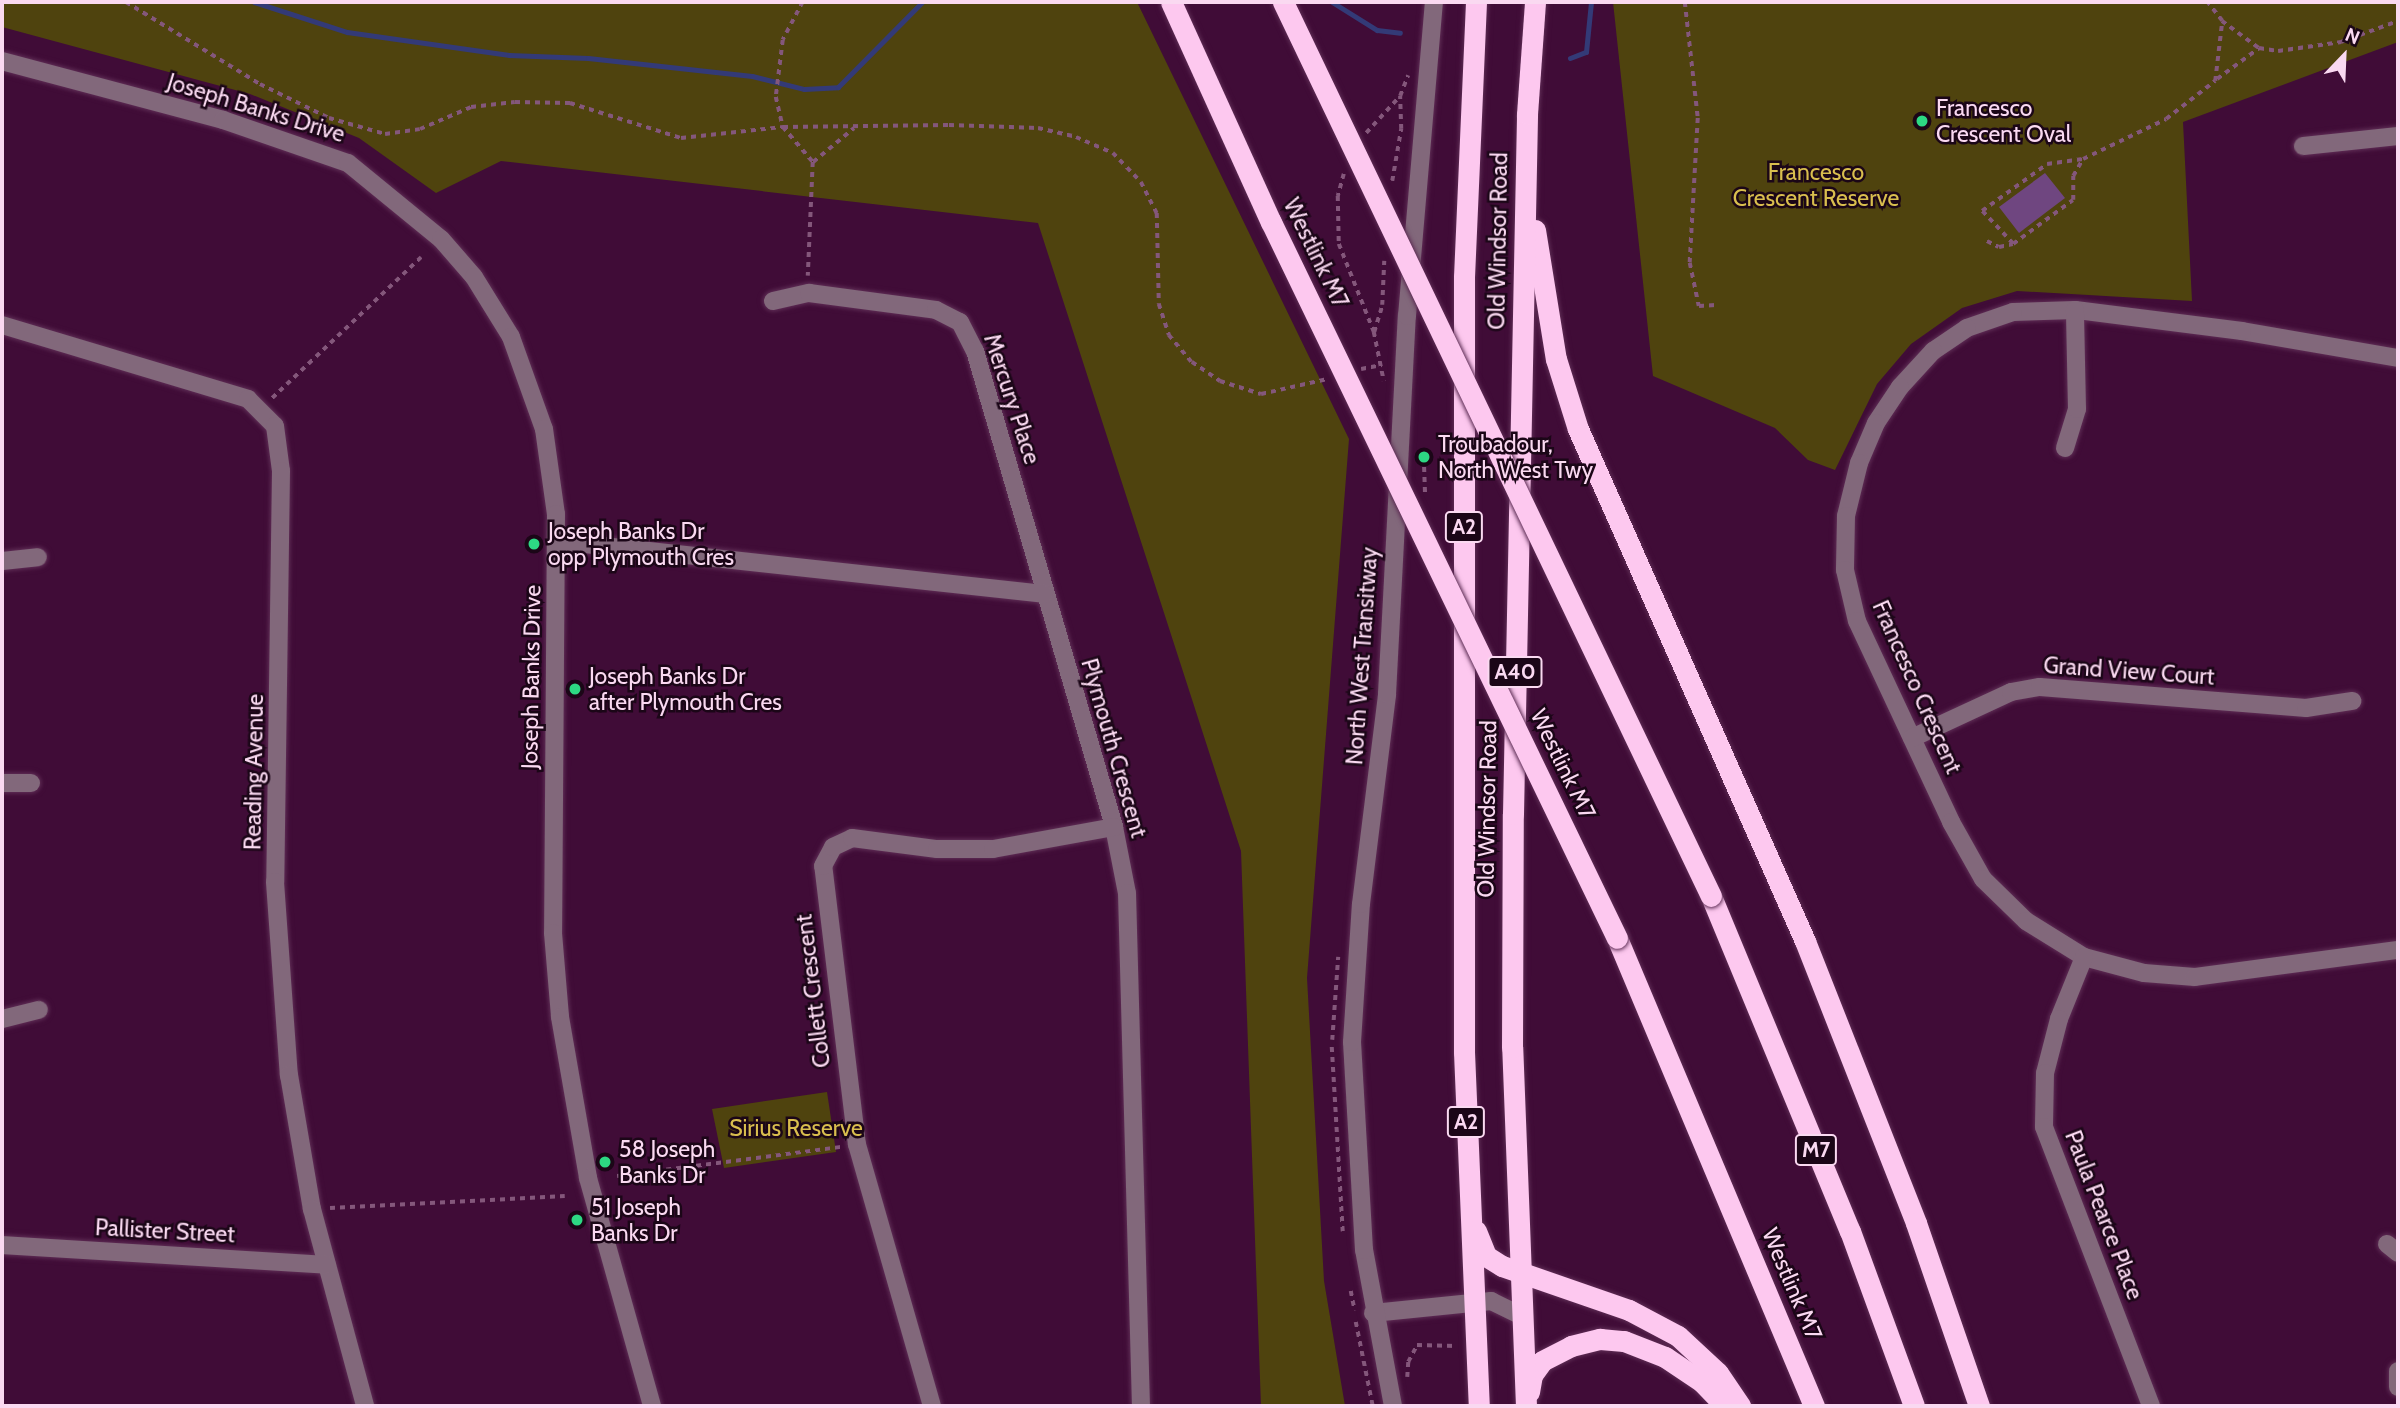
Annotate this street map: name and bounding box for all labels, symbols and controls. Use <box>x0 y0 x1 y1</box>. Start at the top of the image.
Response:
north arrow <box>2309 21 2379 91</box>
text: N <box>2342 23 2363 49</box>
street label: Joseph Banks Drive <box>164 68 348 148</box>
place label: Francesco Crescent Oval <box>1936 94 2071 148</box>
marker: Francesco Crescent Oval <box>1914 113 1930 129</box>
street label: Old Windsor Road <box>1483 152 1513 330</box>
park label: Francesco Crescent Reserve <box>1733 158 1899 212</box>
street label: Westlink M7 <box>1278 194 1354 312</box>
street label: Mercury Place <box>978 330 1046 468</box>
place label: Troubadour, North West Twy <box>1438 430 1593 484</box>
marker: Troubadour, North West Twy <box>1416 449 1432 465</box>
road number: A2 <box>1445 510 1483 544</box>
place label: Joseph Banks Dr opp Plymouth Cres <box>548 517 734 571</box>
marker: Joseph Banks Dr opp Plymouth Cres <box>526 536 542 552</box>
street label: North West Transitway <box>1341 546 1383 766</box>
street label: Joseph Banks Drive <box>516 585 546 769</box>
street label: Francesco Crescent <box>1866 596 1968 778</box>
street label: Grand View Court <box>2043 651 2215 691</box>
road number: A40 <box>1487 654 1543 690</box>
street label: Plymouth Crescent <box>1075 655 1153 841</box>
place label: Joseph Banks Dr after Plymouth Cres <box>589 662 782 716</box>
marker: Joseph Banks Dr after Plymouth Cres <box>567 681 583 697</box>
street label: Reading Avenue <box>239 694 269 850</box>
street label: Westlink M7 <box>1525 705 1601 823</box>
street label: Old Windsor Road <box>1472 720 1502 898</box>
street label: Collett Crescent <box>790 913 836 1069</box>
road number: A2 <box>1447 1104 1485 1140</box>
park label: Sirius Reserve <box>729 1114 863 1142</box>
street label: Paula Pearce Place <box>2059 1126 2149 1304</box>
road number: M7 <box>1793 1132 1839 1168</box>
place label: 58 Joseph Banks Dr <box>619 1135 715 1189</box>
marker: 58 Joseph Banks Dr <box>597 1154 613 1170</box>
place label: 51 Joseph Banks Dr <box>591 1193 681 1247</box>
marker: 51 Joseph Banks Dr <box>569 1212 585 1228</box>
street label: Pallister Street <box>94 1214 236 1248</box>
street label: Westlink M7 <box>1756 1224 1828 1344</box>

